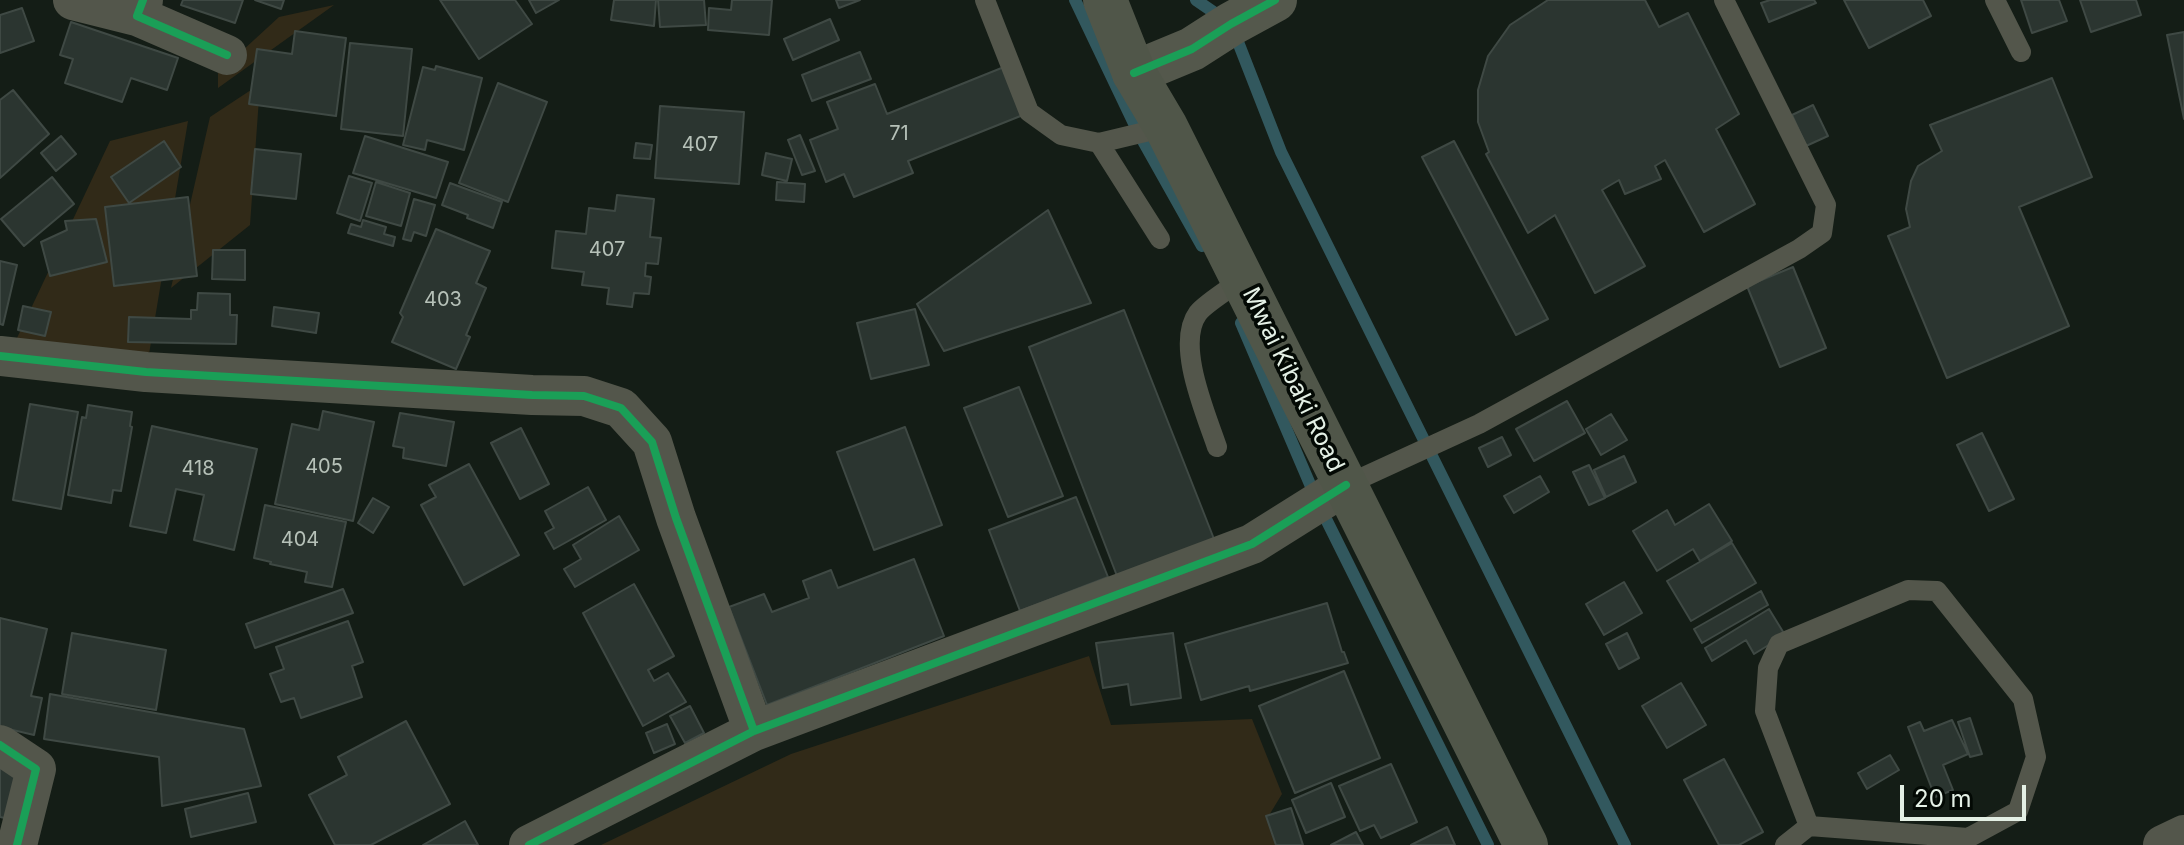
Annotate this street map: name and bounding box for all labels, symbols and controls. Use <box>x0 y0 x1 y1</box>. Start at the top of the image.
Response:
house number: 71 <box>889 122 909 146</box>
house number: 407 <box>682 133 718 157</box>
house number: 407 <box>589 238 625 262</box>
street label: Mwai Kibaki Road <box>1236 283 1350 477</box>
house number: 403 <box>424 288 462 312</box>
house number: 405 <box>305 455 343 479</box>
house number: 418 <box>181 457 215 481</box>
house number: 404 <box>281 528 319 552</box>
scale bar <box>1904 769 2030 819</box>
text: 20 m <box>1914 784 1972 813</box>

